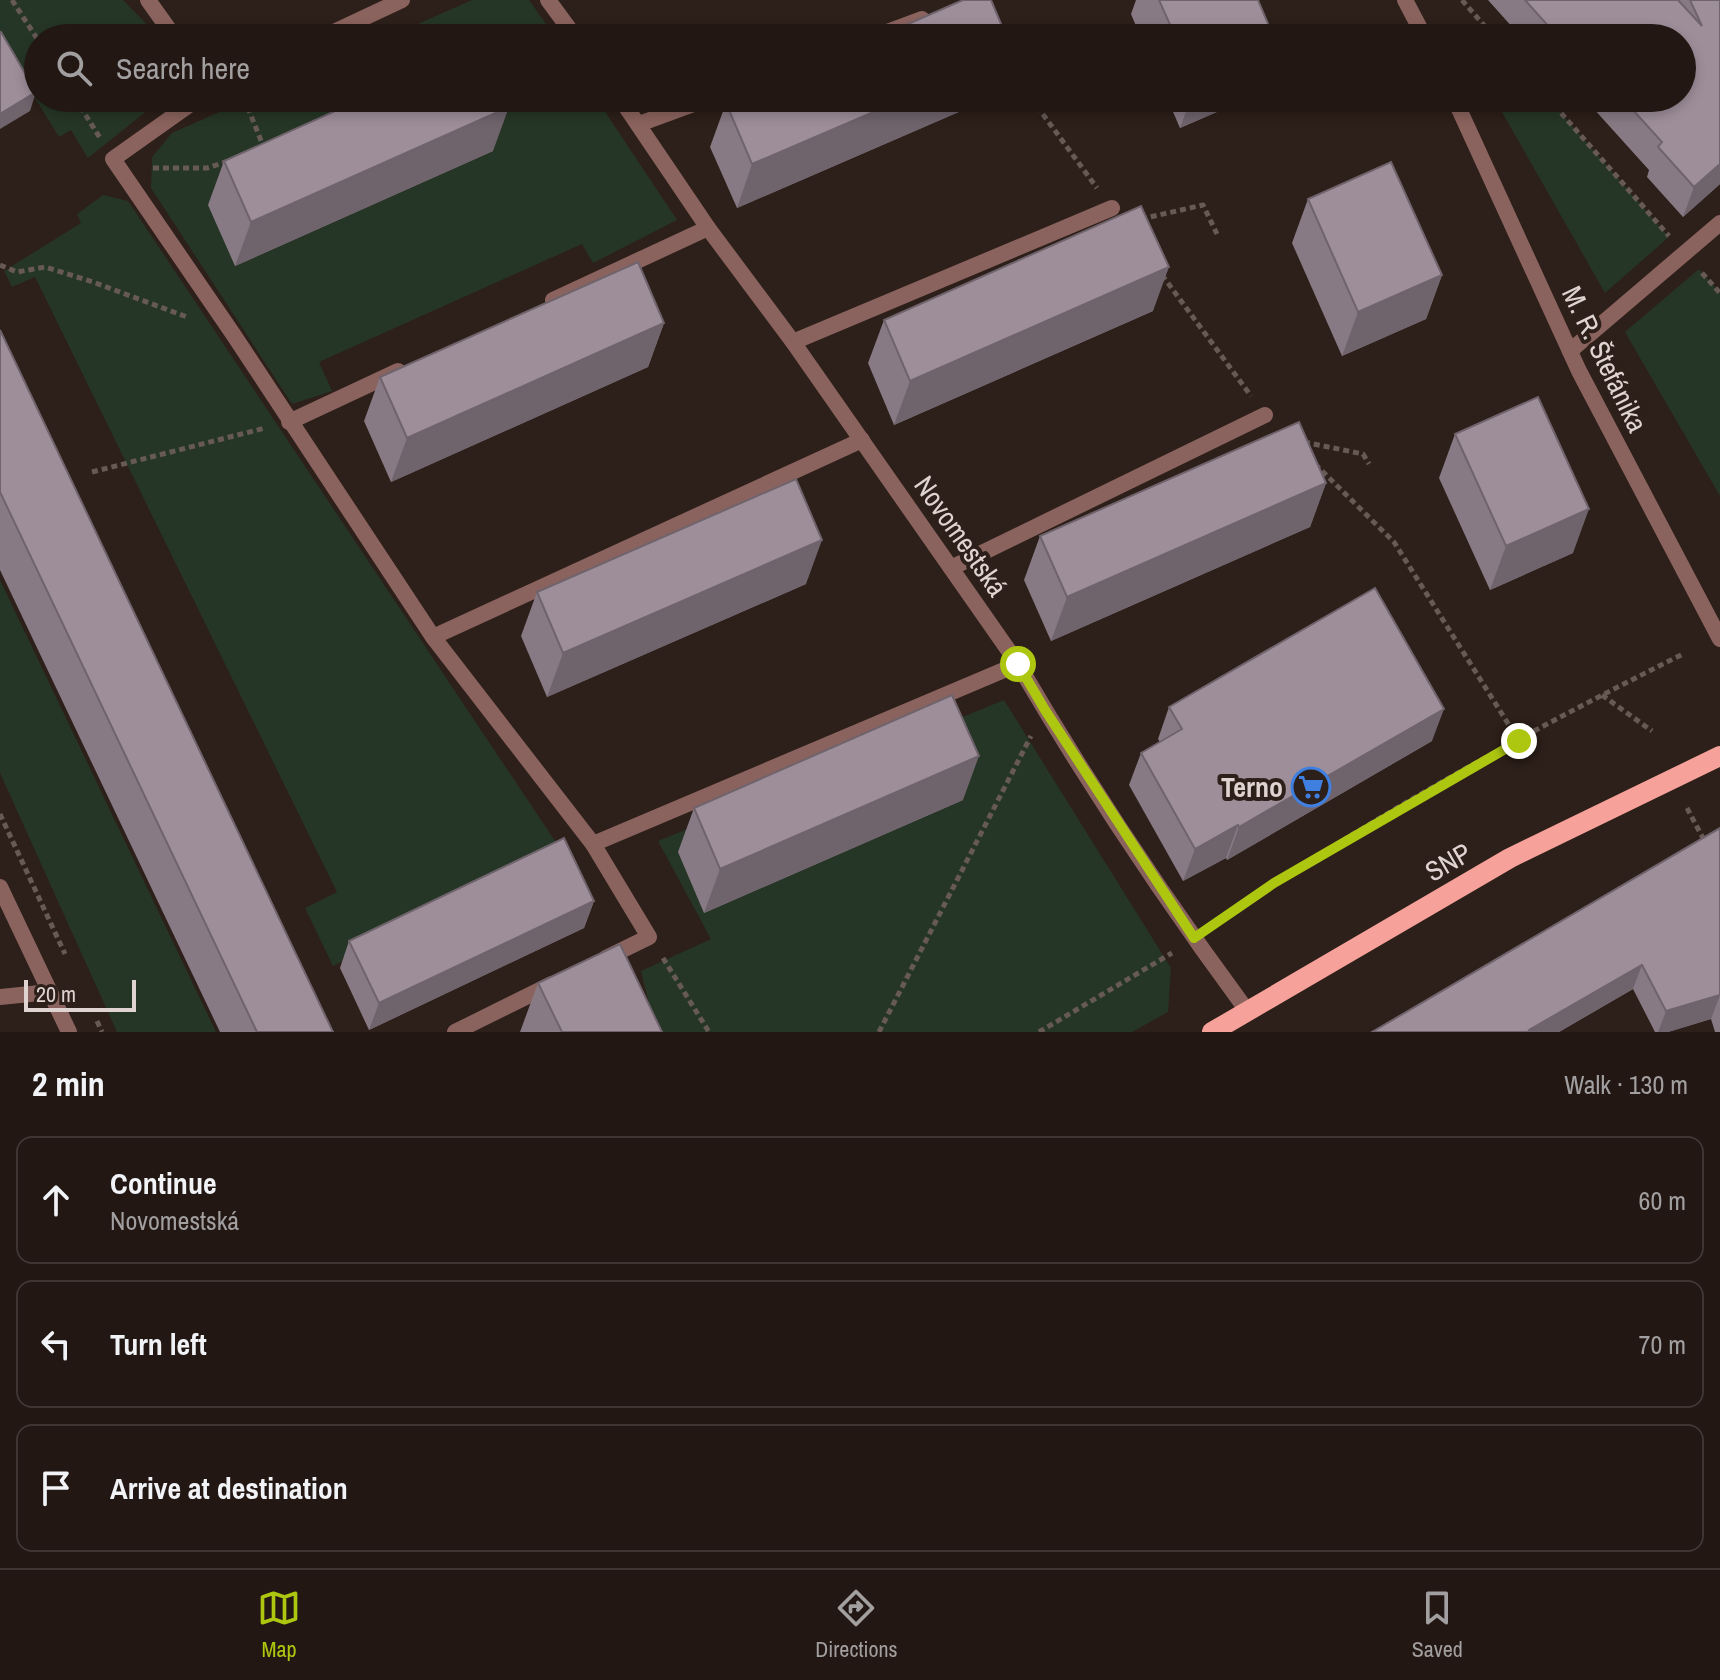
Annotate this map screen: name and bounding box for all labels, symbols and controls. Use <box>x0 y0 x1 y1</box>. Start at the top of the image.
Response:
search box <box>24 24 1696 112</box>
icon: search <box>52 46 96 90</box>
text: Search here <box>116 48 250 88</box>
street label: M. R. Štefánika <box>1553 280 1657 439</box>
street label: Novomestská <box>906 468 1017 604</box>
route start <box>1000 646 1036 682</box>
route end <box>1501 723 1537 759</box>
supermarket icon: Terno <box>1290 766 1332 808</box>
place label: Terno <box>1221 768 1283 806</box>
street label: SNP <box>1418 834 1478 890</box>
scale bar <box>24 976 136 1012</box>
text: 20 m <box>36 979 76 1009</box>
text: 2 min <box>32 1061 105 1107</box>
text: Walk · 130 m <box>1564 1067 1688 1102</box>
text: Continue <box>110 1163 217 1203</box>
icon: ahead <box>34 1178 78 1222</box>
text: 60 m <box>1639 1183 1686 1218</box>
text: Novomestská <box>110 1203 239 1238</box>
icon: left <box>34 1322 78 1366</box>
text: Turn left <box>110 1324 207 1364</box>
text: 70 m <box>1639 1327 1686 1362</box>
icon: arrive <box>34 1466 78 1510</box>
text: Arrive at destination <box>110 1468 348 1508</box>
tab: Map <box>257 1586 301 1664</box>
tab: Directions <box>815 1586 898 1664</box>
tab: Saved <box>1412 1586 1463 1664</box>

